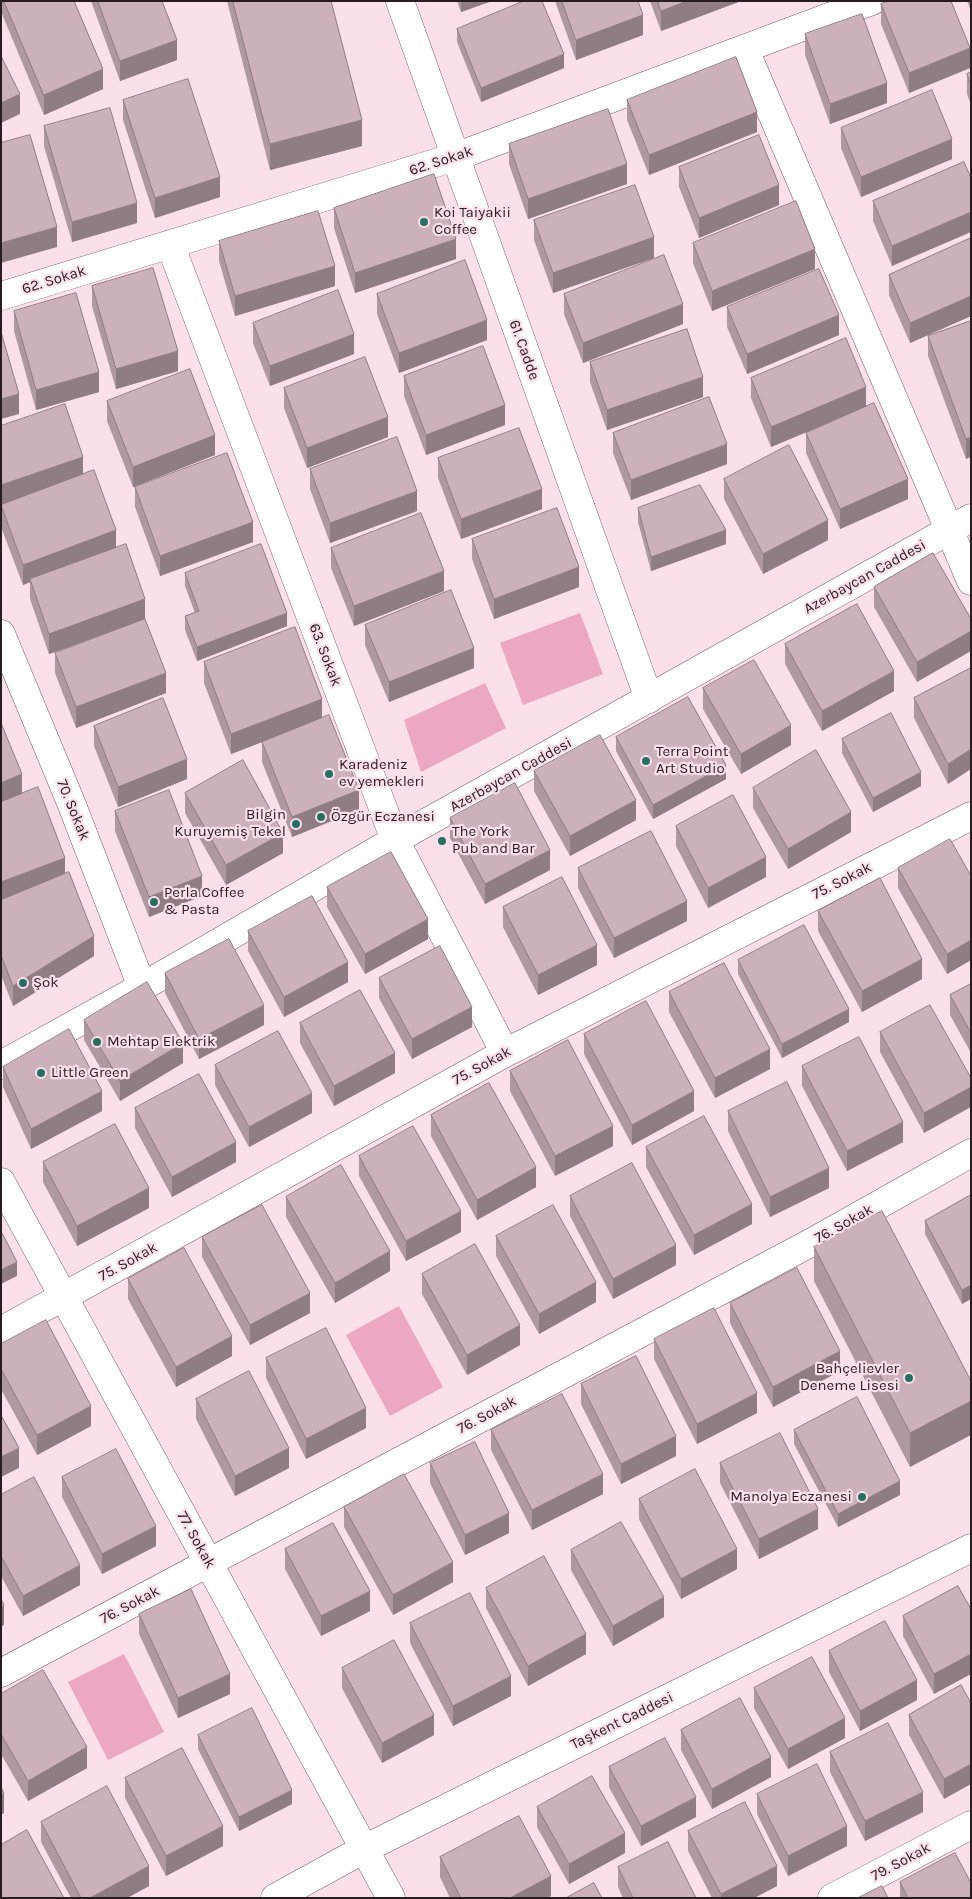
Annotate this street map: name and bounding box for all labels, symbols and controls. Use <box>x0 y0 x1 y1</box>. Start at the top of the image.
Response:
street label: 62. Sokak <box>407 142 475 180</box>
place label: Koi Taiyakii Coffee <box>434 204 511 239</box>
marker: Koi Taiyakii Coffee <box>418 216 430 228</box>
street label: 62. Sokak <box>20 262 88 298</box>
street label: 61. Cadde <box>505 317 543 383</box>
street label: Azerbaycan Caddesi <box>801 536 929 618</box>
street label: 63. Sokak <box>305 621 345 689</box>
street label: Azerbaycan Caddesi <box>447 734 575 816</box>
place label: Terra Point Art Studio <box>656 743 728 778</box>
marker: Terra Point Art Studio <box>640 755 652 767</box>
place label: Karadeniz ev yemekleri <box>339 756 424 791</box>
marker: Karadeniz ev yemekleri <box>323 768 335 780</box>
street label: 70. Sokak <box>53 777 93 843</box>
place label: Bilgin Kuruyemiş Tekel <box>174 806 286 841</box>
place label: Özgür Eczanesi <box>331 808 435 826</box>
marker: Özgür Eczanesi <box>315 811 327 823</box>
marker: Bilgin Kuruyemiş Tekel <box>290 818 302 830</box>
place label: The York Pub and Bar <box>452 823 535 858</box>
marker: The York Pub and Bar <box>436 835 448 847</box>
street label: 75. Sokak <box>809 858 875 904</box>
place label: Perla Coffee & Pasta <box>164 884 245 919</box>
marker: Perla Coffee & Pasta <box>148 896 160 908</box>
place label: Şok <box>33 974 59 992</box>
marker: Şok <box>17 977 29 989</box>
place label: Mehtap Elektrik <box>107 1033 215 1051</box>
marker: Mehtap Elektrik <box>91 1036 103 1048</box>
street label: 75. Sokak <box>450 1043 514 1089</box>
place label: Little Green <box>51 1064 129 1082</box>
marker: Little Green <box>35 1067 47 1079</box>
street label: 76. Sokak <box>812 1201 876 1247</box>
street label: 75. Sokak <box>96 1239 160 1285</box>
place label: Bahçelievler Deneme Lisesi <box>800 1360 899 1395</box>
marker: Bahçelievler Deneme Lisesi <box>903 1372 915 1384</box>
street label: 76. Sokak <box>454 1392 520 1438</box>
place label: Manolya Eczanesi <box>730 1488 852 1506</box>
marker: Manolya Eczanesi <box>856 1491 868 1503</box>
street label: 77. Sokak <box>173 1508 219 1572</box>
street label: 76. Sokak <box>97 1582 163 1628</box>
street label: Taşkent Caddesi <box>568 1688 676 1754</box>
street label: 79. Sokak <box>868 1839 934 1885</box>

